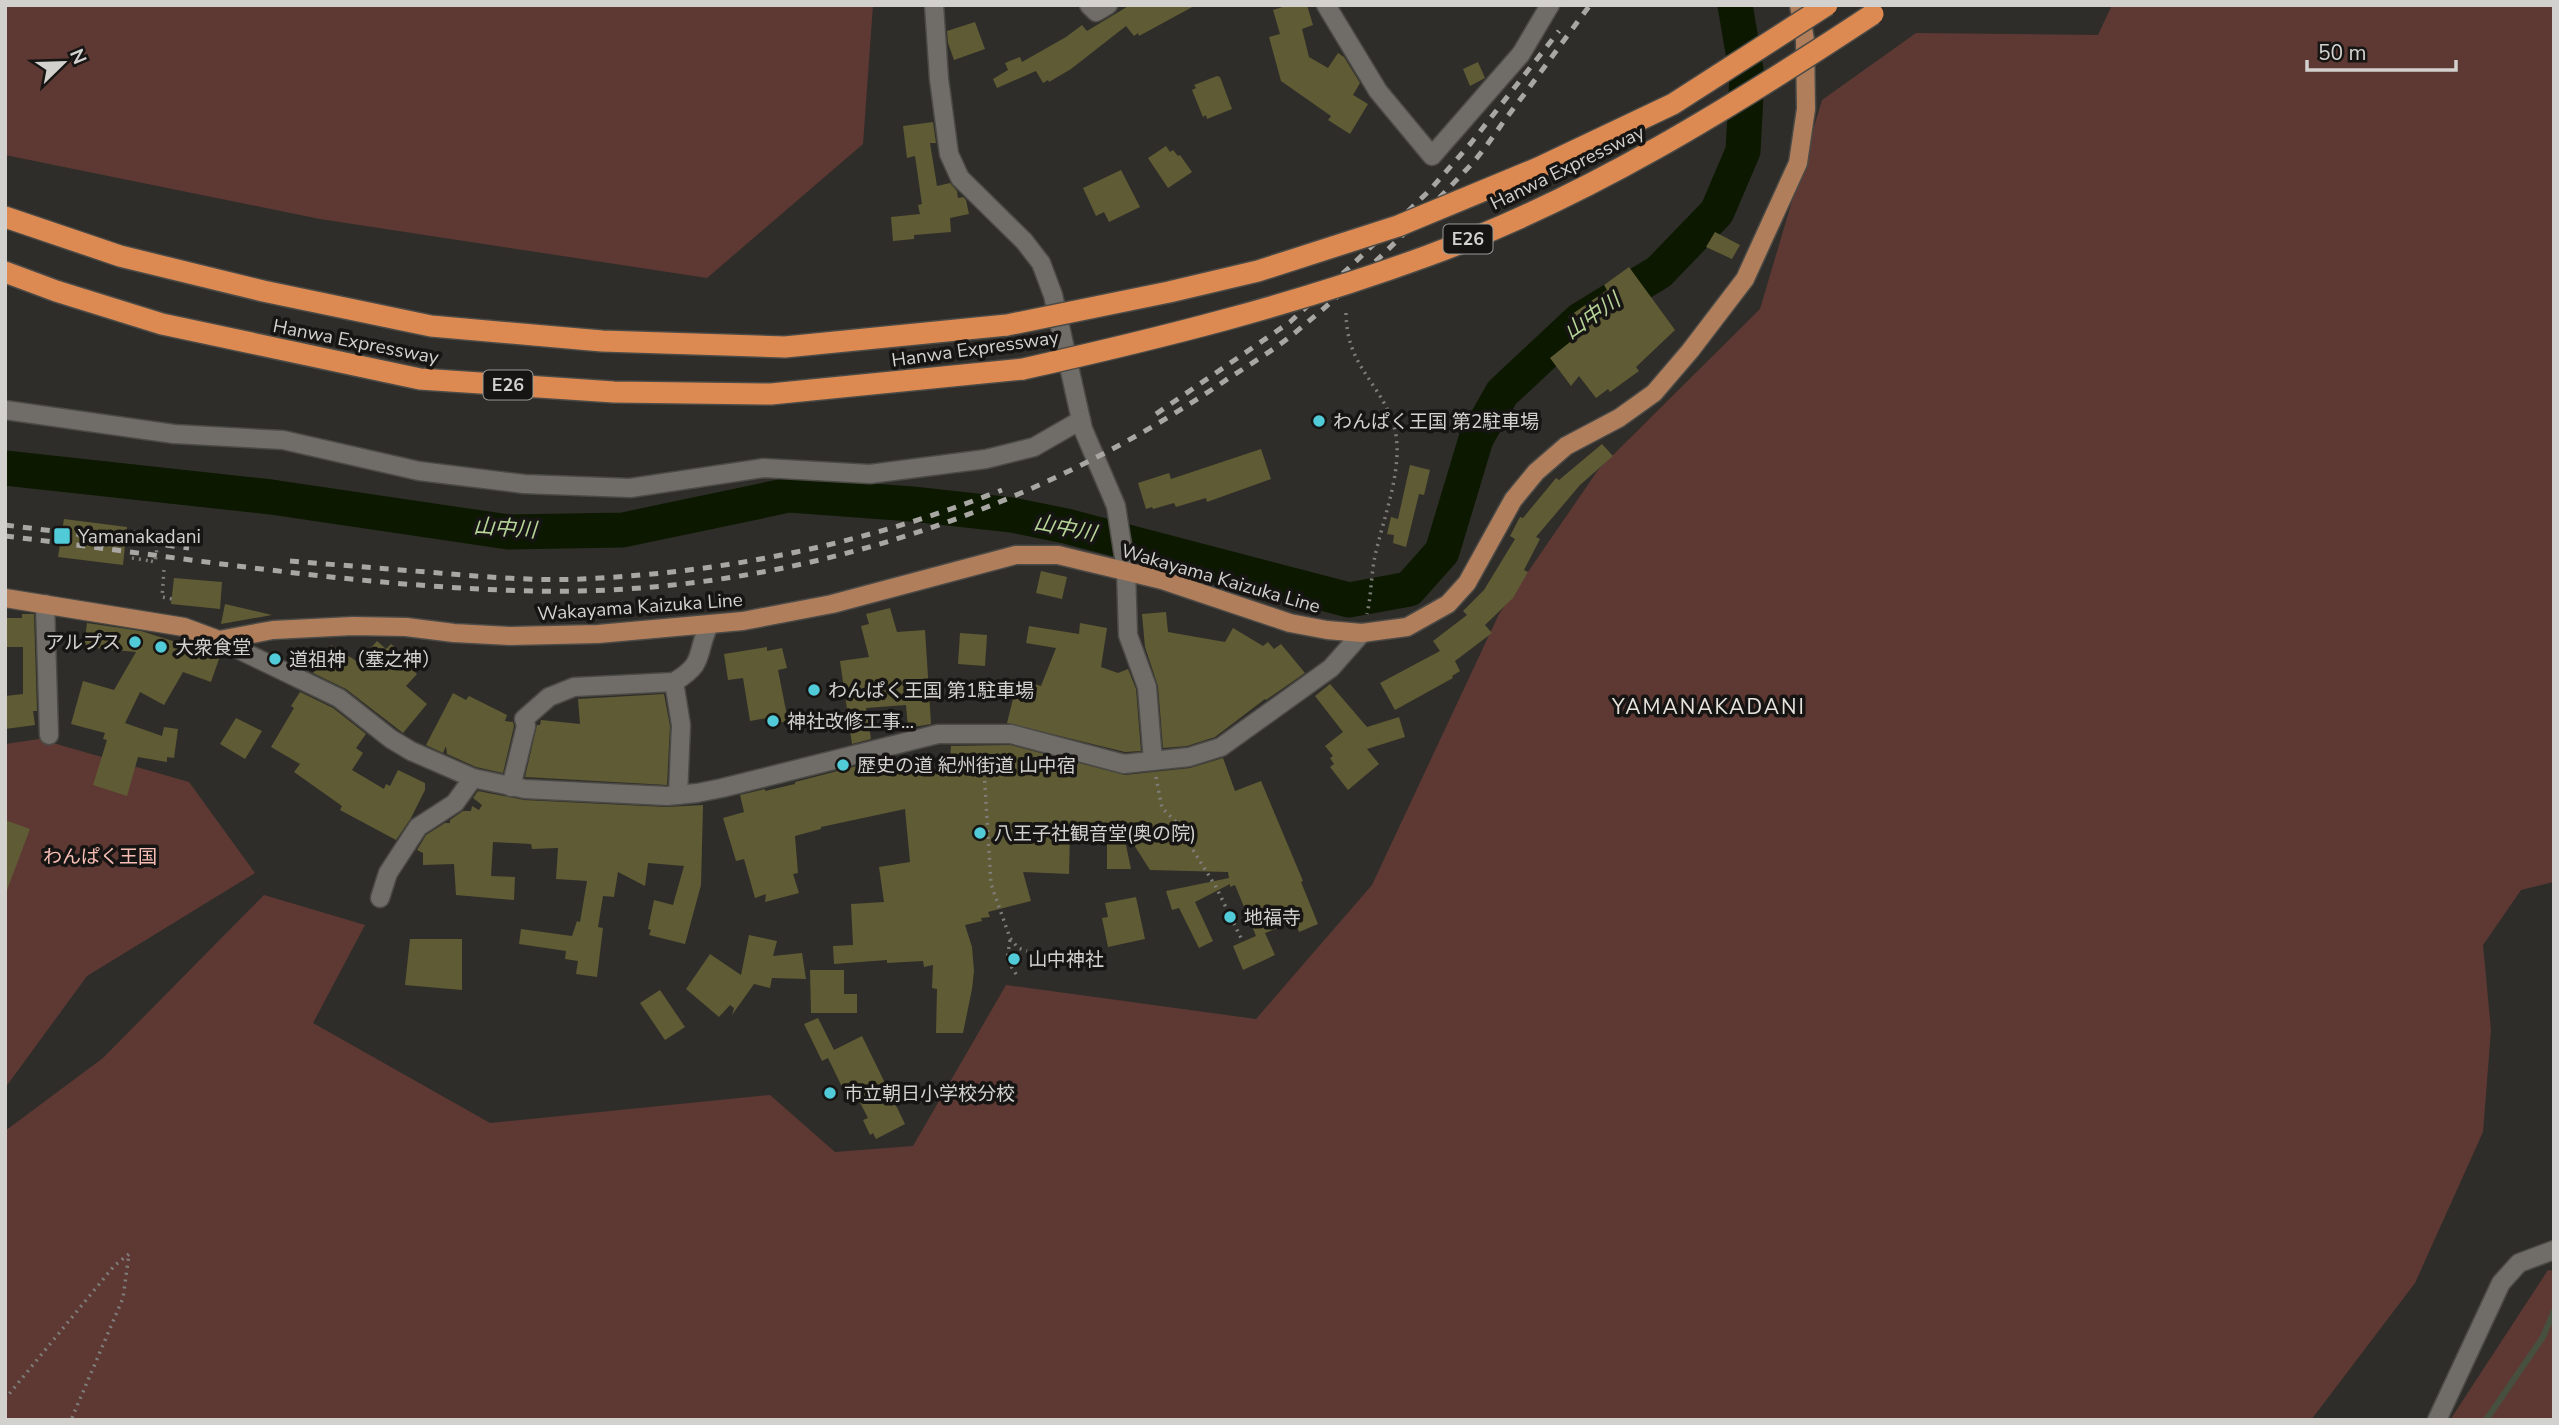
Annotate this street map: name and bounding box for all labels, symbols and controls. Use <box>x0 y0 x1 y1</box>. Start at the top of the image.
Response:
north arrow <box>28 28 98 98</box>
scale bar <box>2307 28 2456 72</box>
text: 50 m <box>2318 39 2367 67</box>
text: N <box>63 45 92 68</box>
street label: Hanwa Expressway <box>1486 119 1649 217</box>
road number: E26 <box>1444 225 1492 254</box>
water label: 山中川 <box>1558 285 1627 346</box>
street label: Hanwa Expressway <box>271 313 441 371</box>
street label: Hanwa Expressway <box>890 324 1061 374</box>
road number: E26 <box>484 370 532 400</box>
place label: わんぱく王国 第2駐車場 <box>1333 409 1539 435</box>
marker: わんぱく王国 第2駐車場 <box>1311 413 1327 429</box>
water label: 山中川 <box>1031 508 1101 548</box>
water label: 山中川 <box>473 512 539 544</box>
place label: Yamanakadani <box>77 524 201 550</box>
marker: Yamanakadani <box>52 526 72 546</box>
street label: Wakayama Kaizuka Line <box>1118 538 1323 620</box>
street label: Wakayama Kaizuka Line <box>536 587 744 627</box>
place label: アルプス <box>45 630 121 656</box>
marker: アルプス <box>127 634 143 650</box>
place label: 大衆食堂 <box>175 635 251 661</box>
marker: 大衆食堂 <box>153 639 169 655</box>
place label: 道祖神（塞之神） <box>289 647 441 673</box>
marker: 道祖神（塞之神） <box>267 651 283 667</box>
place label: わんぱく王国 第1駐車場 <box>828 678 1034 704</box>
marker: わんぱく王国 第1駐車場 <box>806 682 822 698</box>
district label: YAMANAKADANI <box>1611 693 1806 721</box>
place label: 神社改修工事… <box>787 709 914 735</box>
marker: 神社改修工事… <box>765 713 781 729</box>
place label: 歴史の道 紀州街道 山中宿 <box>857 753 1076 779</box>
marker: 歴史の道 紀州街道 山中宿 <box>835 757 851 773</box>
place label: 八王子社観音堂(奥の院) <box>994 821 1196 847</box>
marker: 八王子社観音堂(奥の院) <box>972 825 988 841</box>
park label: わんぱく王国 <box>43 844 157 870</box>
place label: 地福寺 <box>1244 905 1301 931</box>
marker: 地福寺 <box>1222 909 1238 925</box>
place label: 山中神社 <box>1028 947 1104 973</box>
marker: 山中神社 <box>1006 951 1022 967</box>
place label: 市立朝日小学校分校 <box>844 1081 1015 1107</box>
marker: 市立朝日小学校分校 <box>822 1085 838 1101</box>

